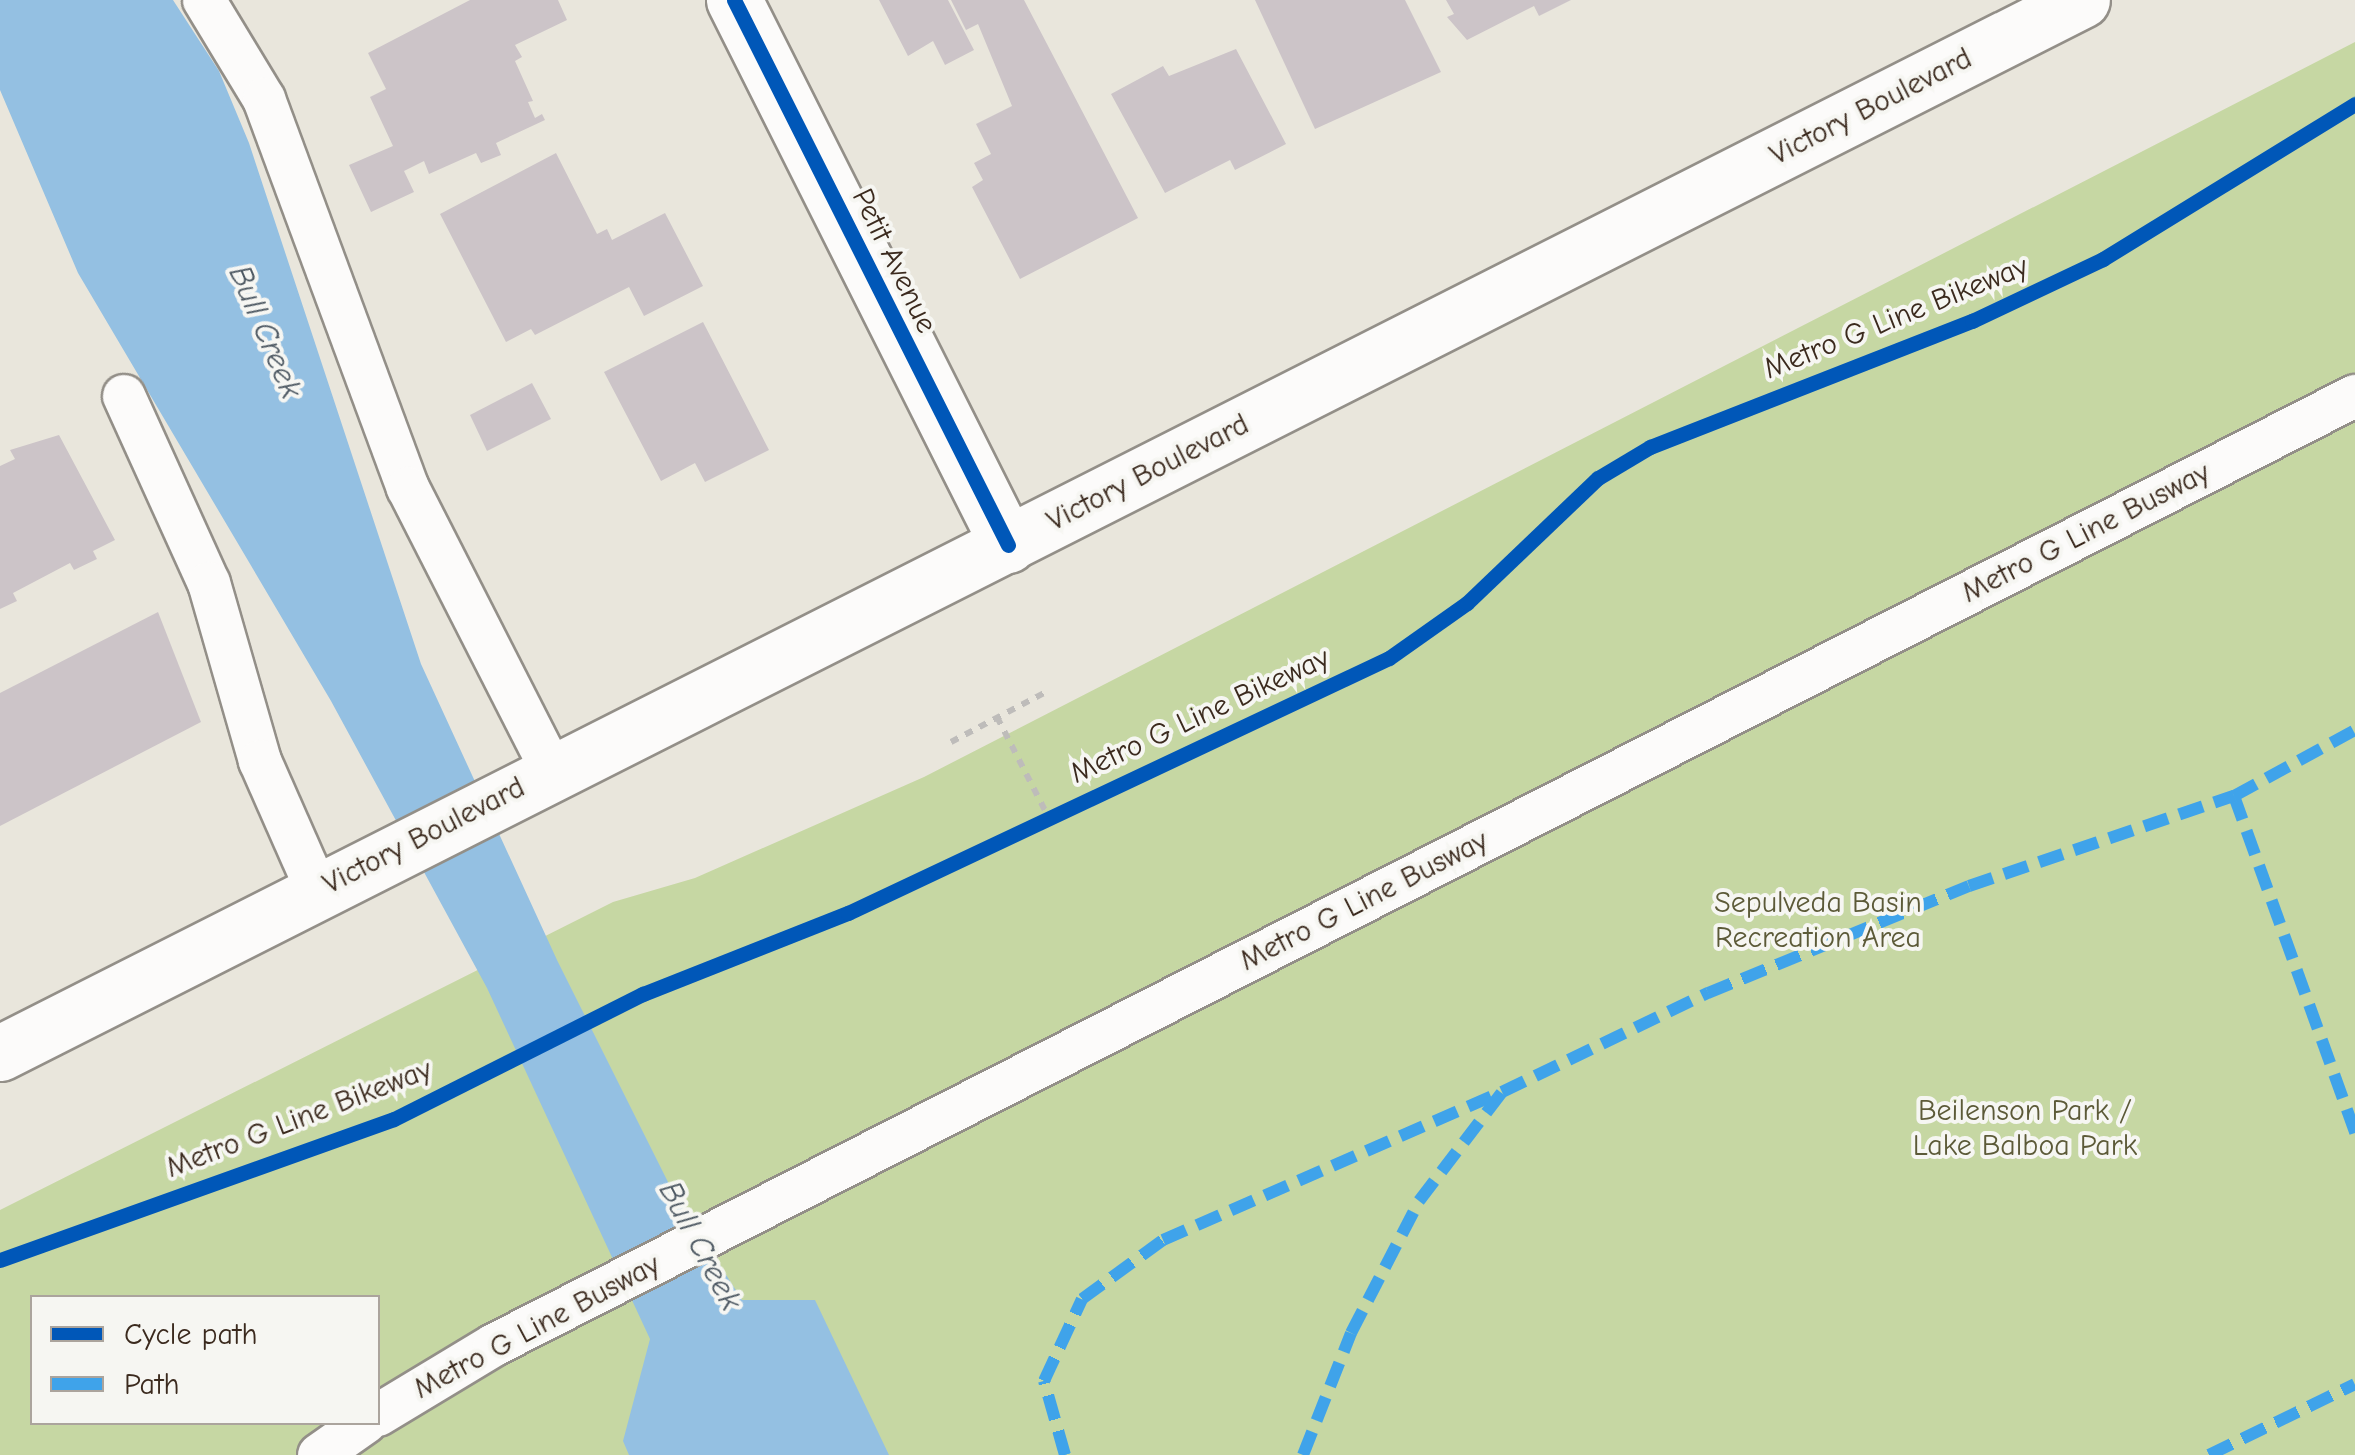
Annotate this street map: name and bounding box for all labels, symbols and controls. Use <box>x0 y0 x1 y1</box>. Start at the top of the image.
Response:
street label: Victory Boulevard <box>1764 41 1978 173</box>
street label: Petit Avenue <box>844 183 944 339</box>
street label: Metro G Line Bikeway <box>1759 249 2033 387</box>
water label: Bull Creek <box>220 260 310 404</box>
street label: Victory Boulevard <box>1041 407 1255 539</box>
street label: Metro G Line Busway <box>1956 455 2216 611</box>
street label: Metro G Line Bikeway <box>1065 640 1335 792</box>
street label: Victory Boulevard <box>317 770 531 902</box>
street label: Metro G Line Busway <box>1234 823 1494 979</box>
park label: Sepulveda Basin Recreation Area <box>1714 885 1922 956</box>
street label: Metro G Line Bikeway <box>161 1052 437 1186</box>
park label: Beilenson Park / Lake Balboa Park <box>1913 1093 2137 1164</box>
water label: Bull Creek <box>650 1175 750 1317</box>
street label: Metro G Line Busway <box>408 1247 666 1407</box>
legend <box>30 1295 380 1425</box>
text: Cycle path <box>124 1317 258 1352</box>
text: Path <box>124 1367 180 1402</box>

